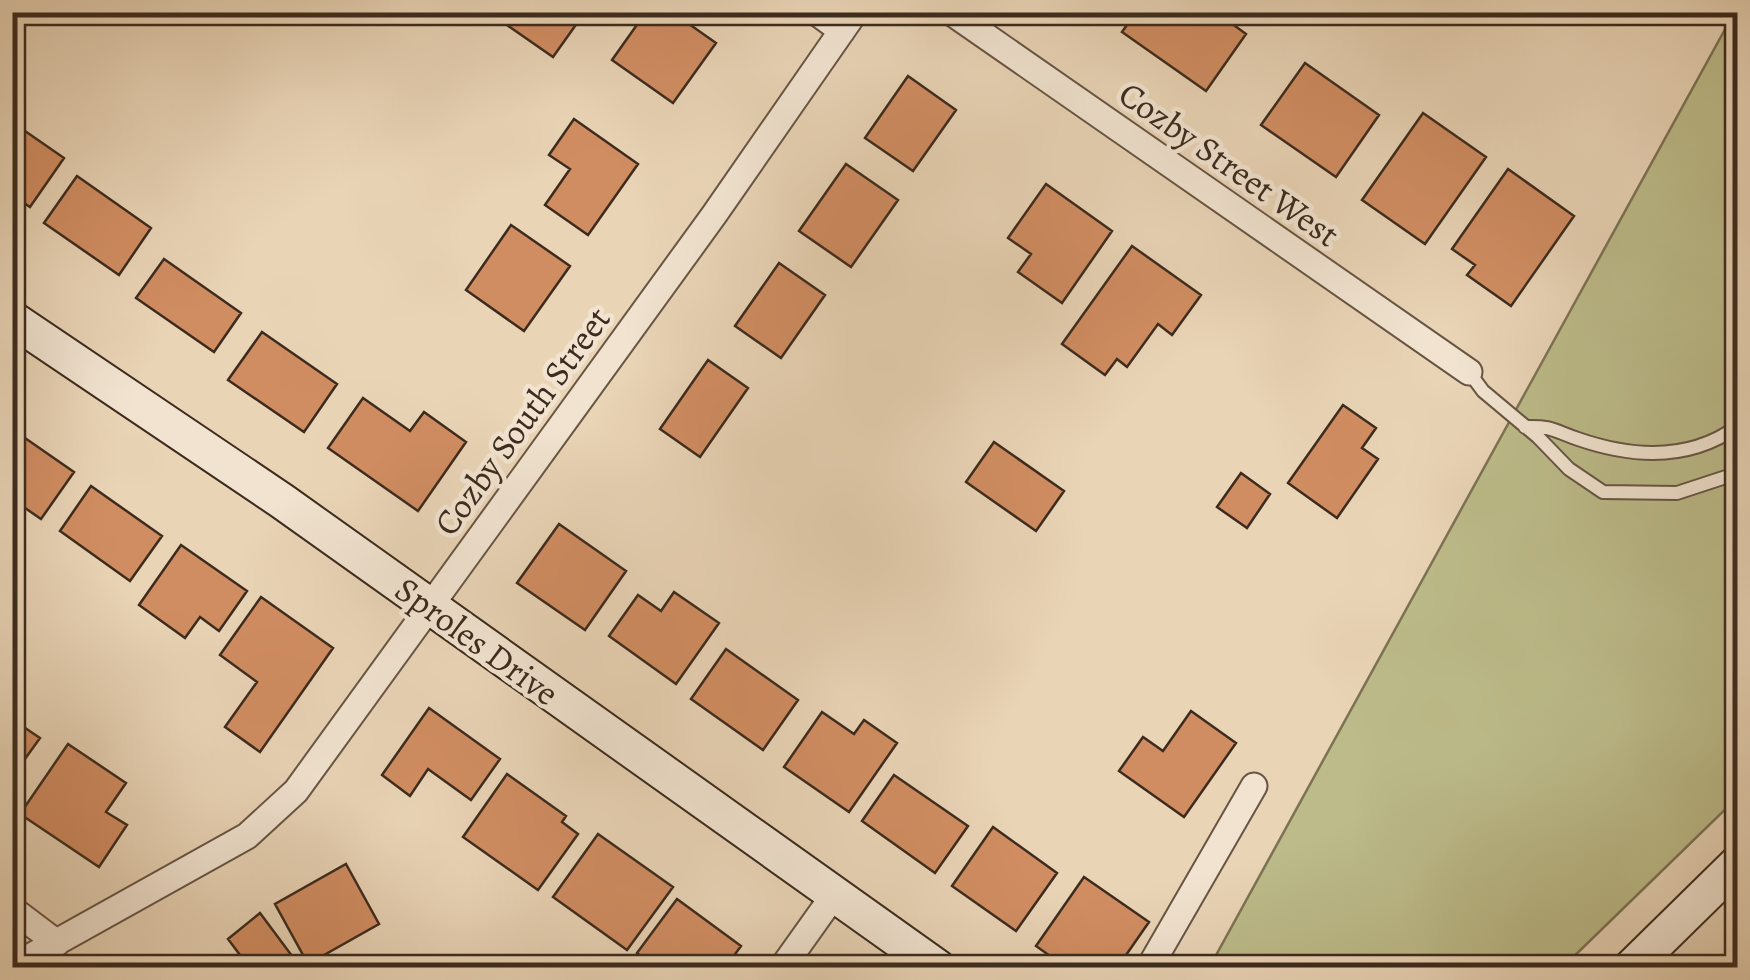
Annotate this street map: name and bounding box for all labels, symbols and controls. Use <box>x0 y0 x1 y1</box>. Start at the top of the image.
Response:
street label: Cozby Street West <box>1109 70 1349 258</box>
street label: Cozby South Street <box>423 297 621 545</box>
street label: Sproles Drive <box>386 565 568 717</box>

